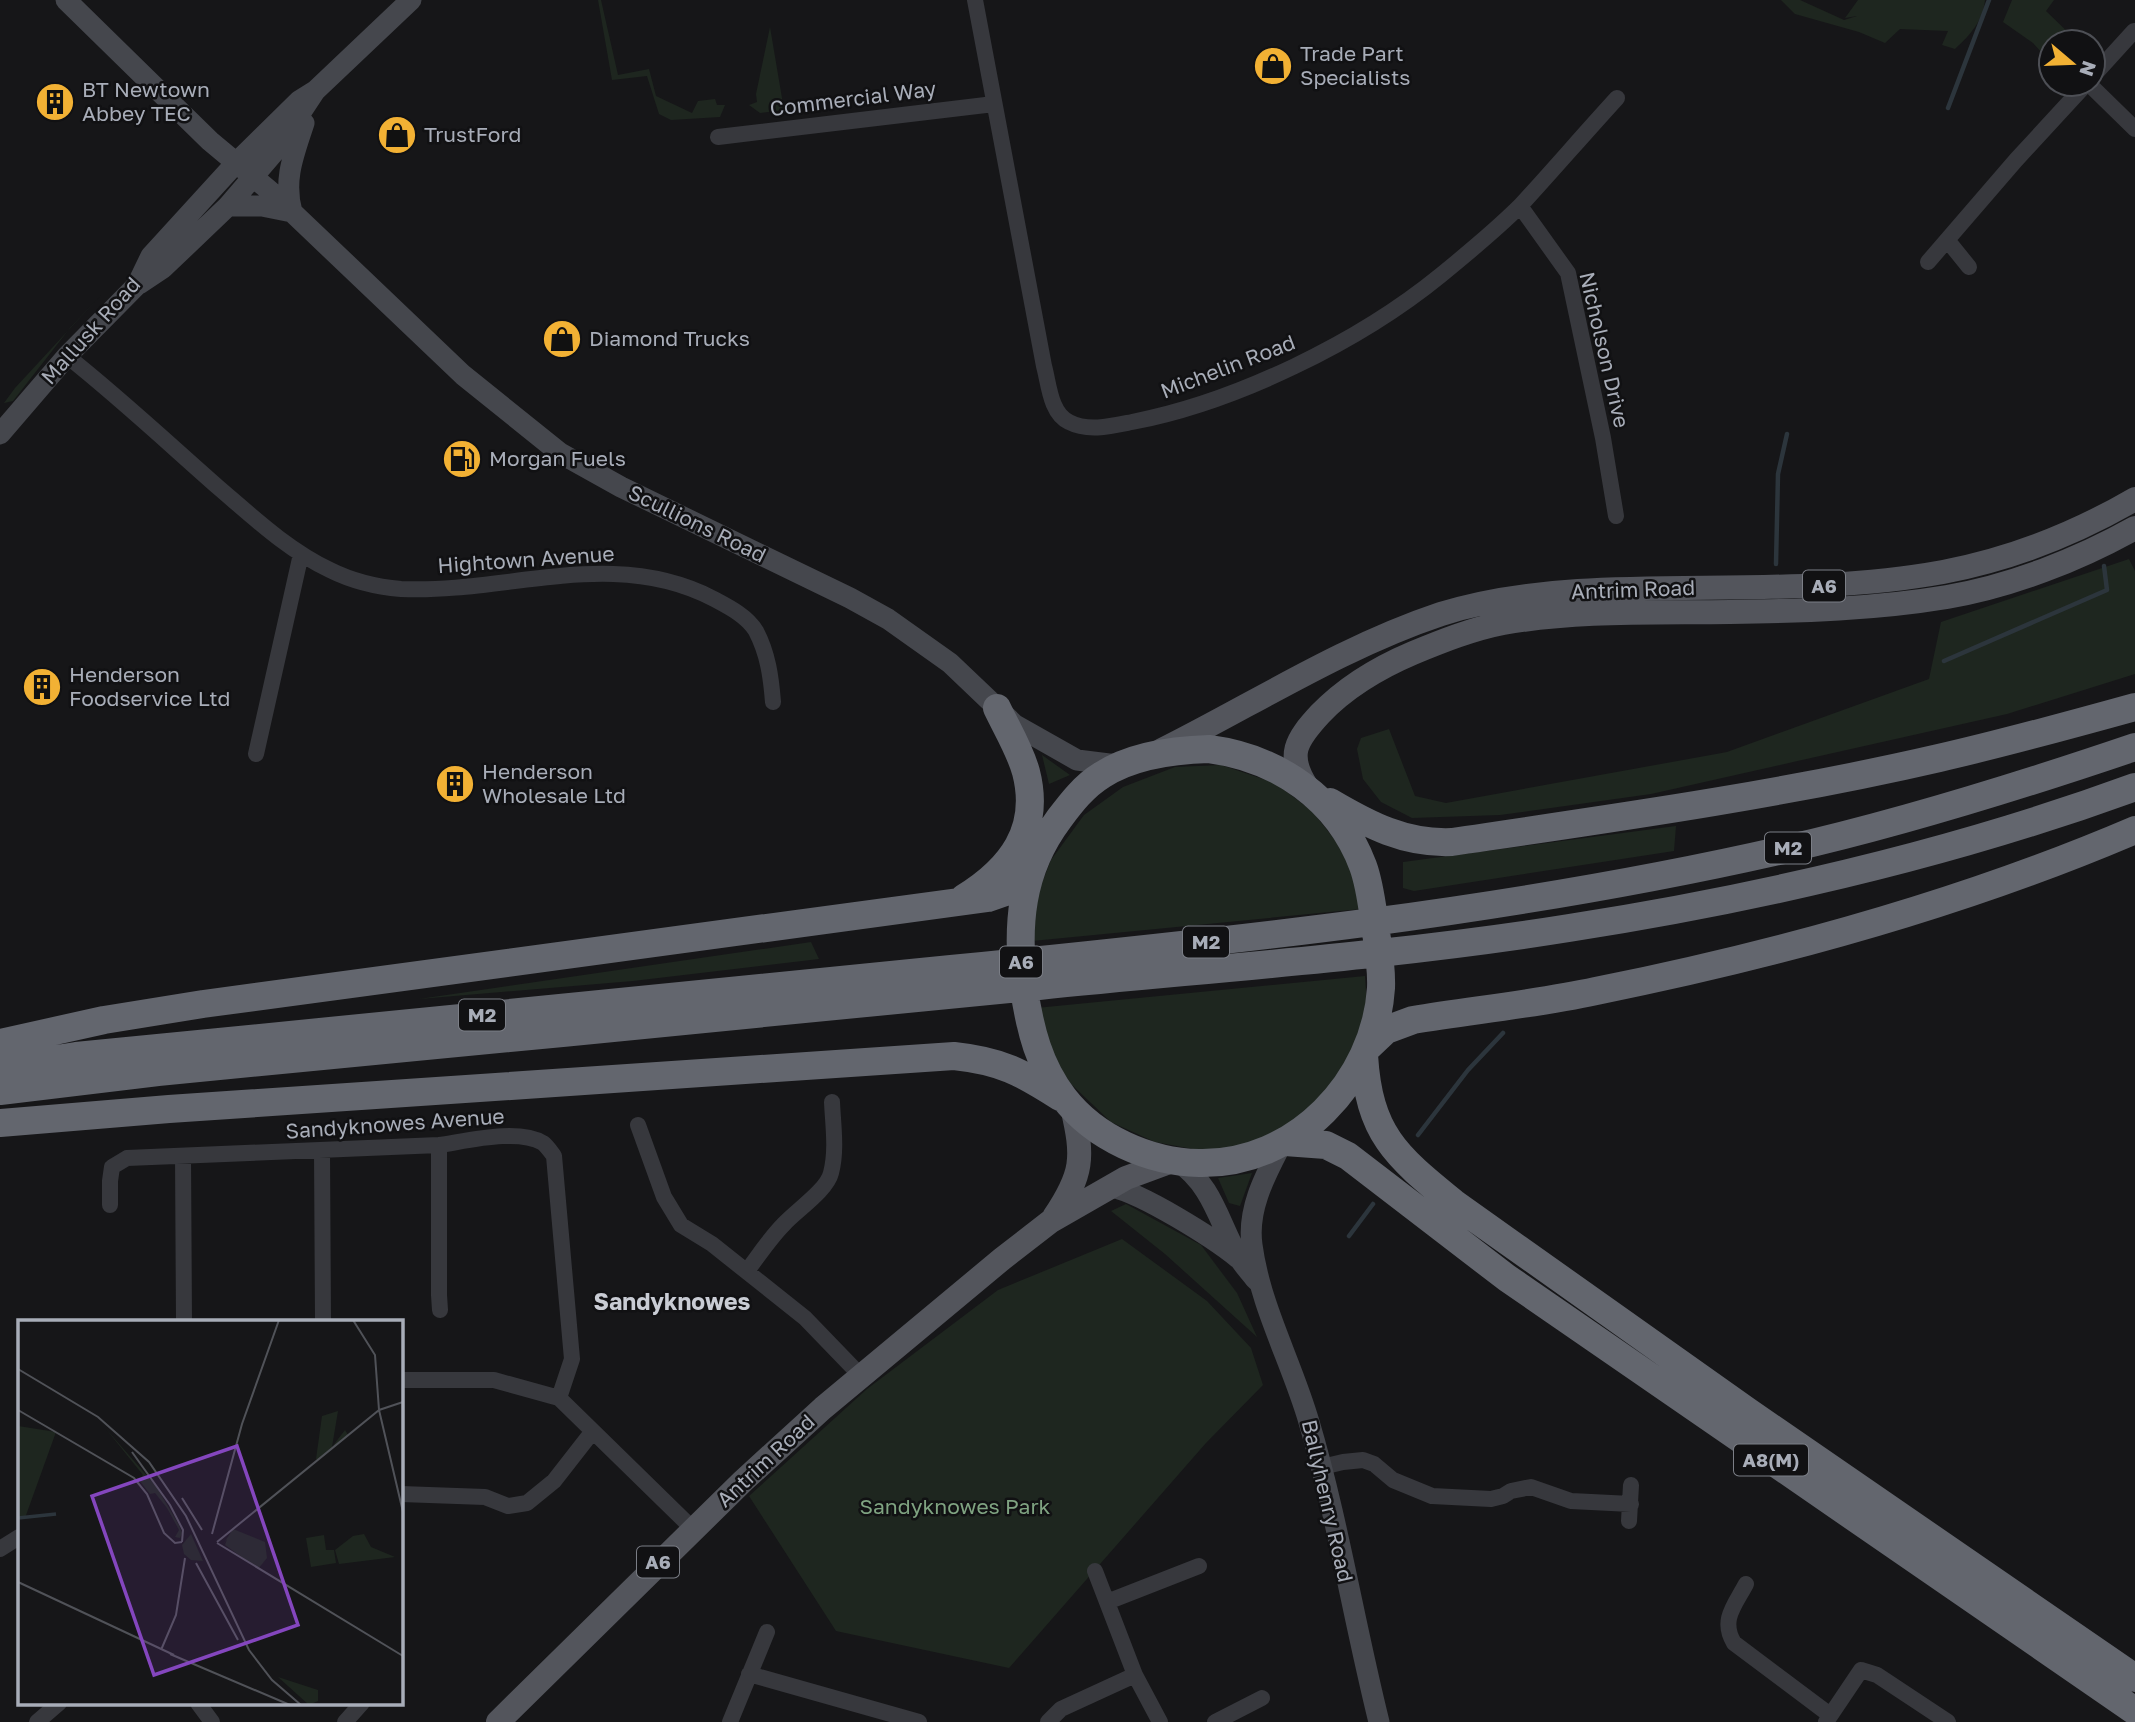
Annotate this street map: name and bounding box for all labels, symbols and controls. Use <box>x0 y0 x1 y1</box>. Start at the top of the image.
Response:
north arrow <box>2037 28 2107 98</box>
place label: Trade Part Specialists <box>1300 40 1410 90</box>
shop icon: Trade Part Specialists <box>1252 45 1294 87</box>
text: N <box>2075 58 2102 79</box>
street label: Commercial Way <box>768 75 938 121</box>
place label: BT Newtown Abbey TEC <box>82 76 210 126</box>
building icon: BT Newtown Abbey TEC <box>34 81 76 123</box>
shop icon: TrustFord <box>376 114 418 156</box>
place label: TrustFord <box>424 121 521 147</box>
street label: Nicholson Drive <box>1574 269 1636 430</box>
street label: Mallusk Road <box>35 271 145 389</box>
shop icon: Diamond Trucks <box>541 318 583 360</box>
place label: Diamond Trucks <box>589 325 750 351</box>
street label: Michelin Road <box>1157 328 1299 404</box>
fuel station icon: Morgan Fuels <box>441 438 483 480</box>
place label: Morgan Fuels <box>489 445 626 471</box>
street label: Scullions Road <box>624 479 771 568</box>
street label: Hightown Avenue <box>437 540 615 578</box>
road number: A6 <box>1803 570 1845 601</box>
street label: Antrim Road <box>1570 574 1696 604</box>
place label: Henderson Foodservice Ltd <box>69 661 230 711</box>
building icon: Henderson Foodservice Ltd <box>21 666 63 708</box>
place label: Henderson Wholesale Ltd <box>482 758 626 808</box>
building icon: Henderson Wholesale Ltd <box>434 763 476 805</box>
road number: M2 <box>1765 832 1811 863</box>
road number: M2 <box>1183 926 1229 958</box>
road number: A6 <box>1000 946 1042 978</box>
road number: M2 <box>459 1000 505 1030</box>
street label: Sandyknowes Avenue <box>285 1102 505 1144</box>
district label: Sandyknowes <box>594 1287 751 1315</box>
inset map <box>18 1320 402 1704</box>
street label: Antrim Road <box>711 1408 820 1512</box>
street label: Ballyhenry Road <box>1297 1417 1359 1585</box>
road number: A8(M) <box>1734 1444 1808 1476</box>
park label: Sandyknowes Park <box>860 1493 1051 1519</box>
road number: A6 <box>637 1546 679 1578</box>

